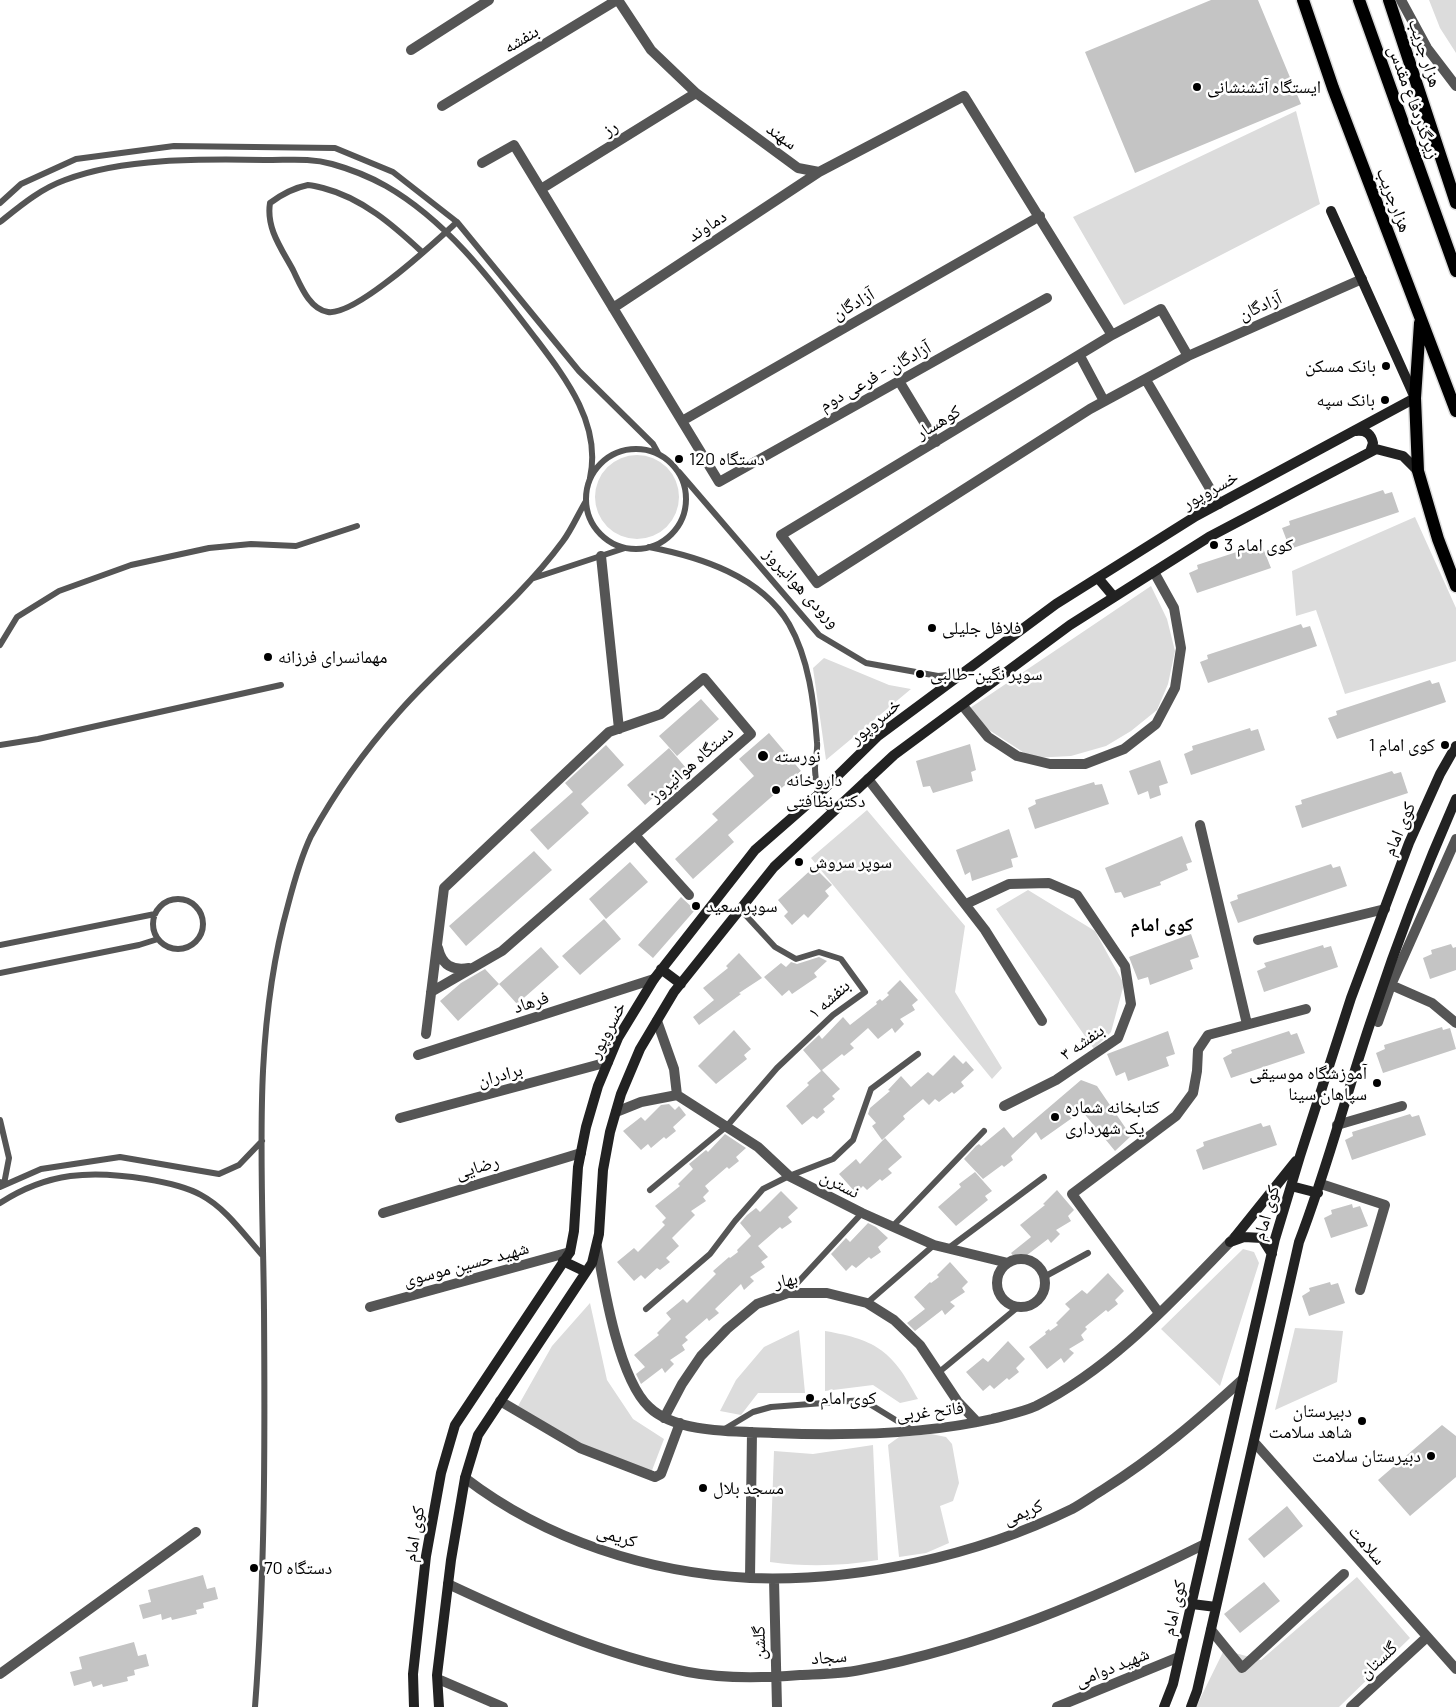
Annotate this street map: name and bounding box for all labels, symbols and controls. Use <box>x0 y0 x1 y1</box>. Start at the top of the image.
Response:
street label: هزار جریب <box>1404 16 1446 90</box>
street label: بنفشه <box>499 20 543 58</box>
street label: زیرگذردفاع مقدس <box>1383 42 1445 162</box>
place label: ایستگاه آتشنشانی <box>1207 76 1321 98</box>
marker: ایستگاه آتشنشانی <box>1191 81 1203 93</box>
street label: رز <box>598 115 622 141</box>
street label: سهند <box>763 118 801 154</box>
street label: هزارجریب <box>1372 165 1416 235</box>
street label: دماوند <box>683 205 731 247</box>
street label: آزادگان <box>828 283 878 325</box>
street label: آزادگان <box>1235 287 1285 325</box>
street label: آزادگان - فرعی دوم <box>815 336 935 416</box>
place label: بانک مسکن <box>1305 355 1376 377</box>
marker: بانک مسکن <box>1380 360 1392 372</box>
place label: بانک سپه <box>1317 389 1375 411</box>
marker: بانک سپه <box>1379 394 1391 406</box>
street label: کوهسار <box>912 400 964 444</box>
place label: 120 دستگاه <box>689 448 765 470</box>
marker: 120 دستگاه <box>673 453 685 465</box>
street label: خسروپور <box>1178 466 1242 514</box>
place label: کوی امام 3 <box>1224 534 1293 556</box>
marker: کوی امام 3 <box>1208 539 1220 551</box>
street label: ورودی هوانیروز <box>759 543 845 633</box>
place label: فلافل جلیلی <box>942 617 1021 639</box>
marker: فلافل جلیلی <box>926 622 938 634</box>
place label: مهمانسرای فرزانه <box>278 646 387 668</box>
marker: مهمانسرای فرزانه <box>262 651 274 663</box>
place label: سوپر نگین-طالبی <box>930 663 1042 685</box>
marker: سوپر نگین-طالبی <box>914 668 926 680</box>
street label: خسروپور <box>845 693 905 749</box>
street label: دستگاه هوانیروز <box>644 721 738 807</box>
place label: کوی امام 1 <box>1369 734 1435 756</box>
marker: کوی امام 1 <box>1439 739 1451 751</box>
place label: نورسته <box>774 745 821 767</box>
marker: نورسته <box>756 749 770 763</box>
place label: داروخانه دکتر نظافتی <box>786 769 866 812</box>
marker: داروخانه دکتر نظافتی <box>770 784 782 796</box>
street label: کوی امام <box>1378 799 1420 859</box>
place label: سوپر سروش <box>809 851 892 873</box>
marker: سوپر سروش <box>793 856 805 868</box>
place label: سوپر سعید <box>706 895 778 917</box>
marker: سوپر سعید <box>690 900 702 912</box>
district label: کوی امام <box>1131 914 1193 936</box>
street label: بنفشه ۱ <box>804 975 854 1023</box>
street label: فرهاد <box>511 986 551 1018</box>
street label: خسروپور <box>584 998 630 1062</box>
street label: بنفشه ۳ <box>1056 1019 1108 1065</box>
street label: برادران <box>475 1059 525 1091</box>
place label: آموزشگاه موسیقی سپاهان سینا <box>1249 1062 1367 1104</box>
marker: آموزشگاه موسیقی سپاهان سینا <box>1371 1077 1383 1089</box>
place label: کتابخانه شماره یک شهرداری <box>1065 1096 1160 1138</box>
marker: کتابخانه شماره یک شهرداری <box>1049 1111 1061 1123</box>
street label: رضایی <box>453 1150 501 1184</box>
street label: نسترن <box>817 1165 863 1203</box>
street label: کوی امام <box>1248 1183 1284 1243</box>
street label: شهید حسین موسوی <box>401 1237 531 1291</box>
street label: بهار <box>773 1267 799 1293</box>
place label: کوی امام <box>820 1387 876 1409</box>
marker: کوی امام <box>804 1392 816 1404</box>
street label: فاتح غربی <box>895 1397 965 1425</box>
place label: دبیرستان شاهد سلامت <box>1269 1400 1352 1442</box>
marker: دبیرستان شاهد سلامت <box>1356 1415 1368 1427</box>
place label: دبیرستان سلامت <box>1312 1445 1421 1467</box>
marker: دبیرستان سلامت <box>1425 1450 1437 1462</box>
place label: مسجد بلال <box>713 1477 784 1499</box>
marker: مسجد بلال <box>697 1482 709 1494</box>
street label: کریمی <box>1000 1494 1046 1530</box>
street label: کوی امام <box>399 1504 429 1564</box>
street label: کریمی <box>594 1520 640 1552</box>
street label: سلامت <box>1344 1521 1390 1569</box>
place label: 70 دستگاه <box>264 1557 332 1579</box>
marker: 70 دستگاه <box>248 1562 260 1574</box>
street label: کوی امام <box>1157 1578 1191 1638</box>
street label: گلشن <box>748 1625 770 1661</box>
street label: گلستان <box>1354 1637 1402 1683</box>
street label: شهید دوامی <box>1072 1642 1152 1692</box>
street label: سجاد <box>810 1645 848 1669</box>

